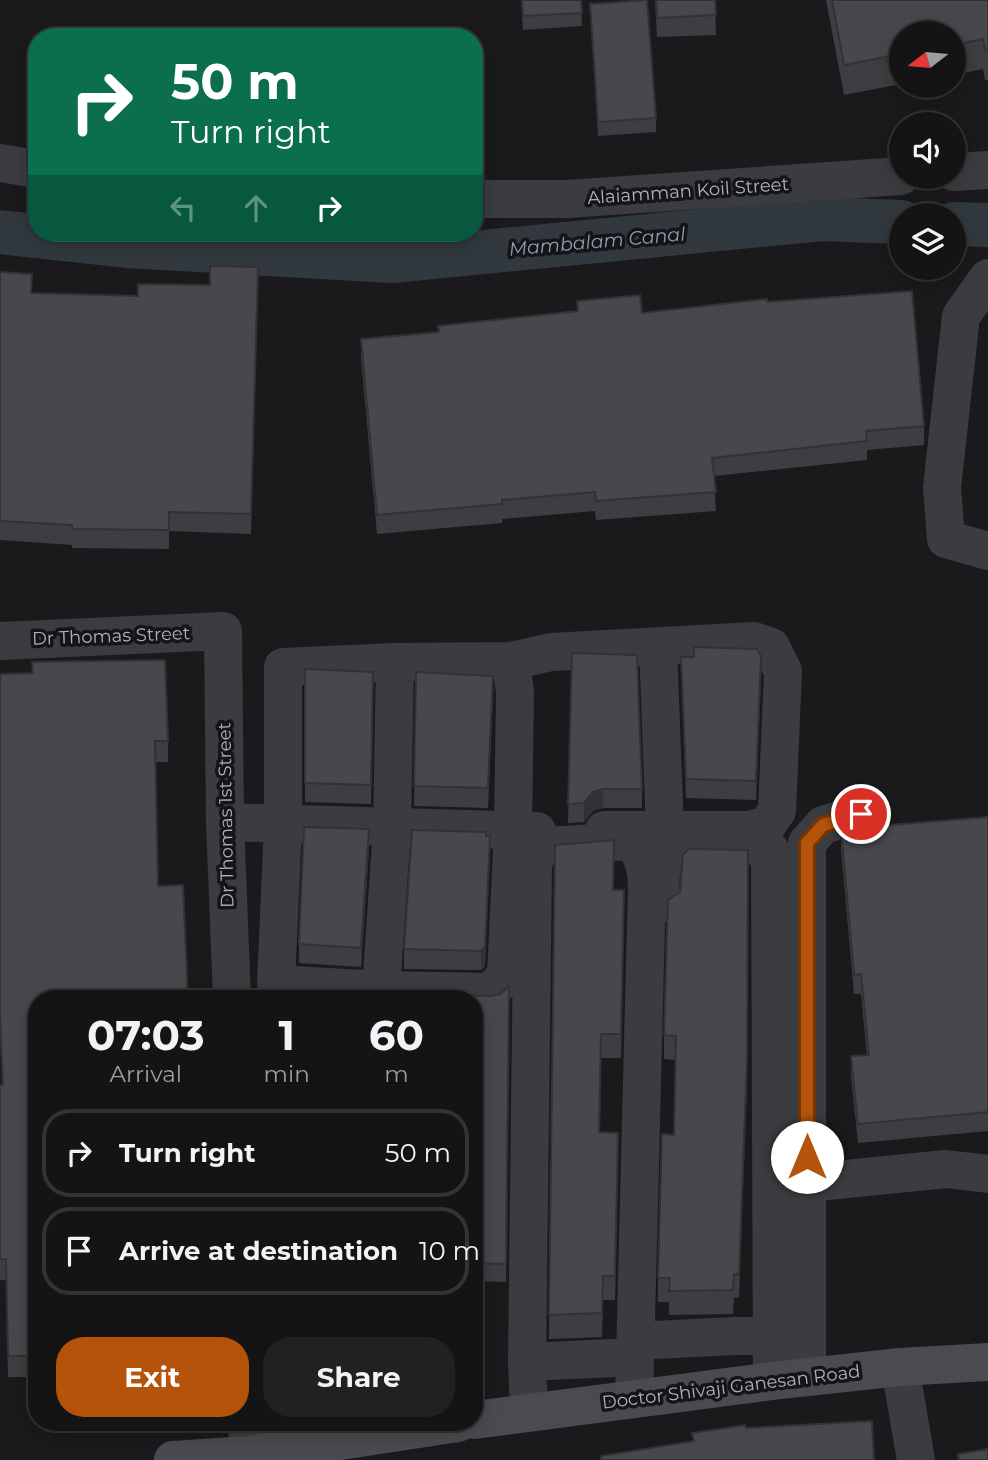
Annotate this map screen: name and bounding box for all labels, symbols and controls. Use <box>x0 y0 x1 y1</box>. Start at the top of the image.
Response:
north arrow <box>889 21 966 98</box>
map controls <box>889 21 966 280</box>
text: 50 m <box>171 52 299 111</box>
icon: right <box>56 56 147 147</box>
text: Turn right <box>171 112 331 151</box>
button: sound <box>889 112 966 189</box>
street label: Alaiamman Koil Street <box>586 173 790 209</box>
icon: left <box>164 189 202 227</box>
icon: ahead <box>237 189 275 227</box>
icon: right <box>310 189 348 227</box>
button: layers <box>889 203 966 280</box>
water label: Mambalam Canal <box>508 222 687 261</box>
street label: Dr Thomas Street <box>32 622 190 650</box>
street label: Dr Thomas 1st Street <box>213 722 239 908</box>
pin <box>831 784 891 844</box>
icon: arrive <box>842 795 880 833</box>
text: 07:03 <box>87 1009 205 1061</box>
text: 1 <box>278 1009 295 1061</box>
text: 60 <box>369 1009 424 1061</box>
text: Arrival <box>110 1060 182 1088</box>
text: min <box>264 1060 310 1088</box>
text: m <box>384 1060 409 1088</box>
position arrow <box>770 1120 844 1194</box>
icon: right <box>60 1134 98 1172</box>
text: Turn right <box>119 1137 255 1169</box>
text: 50 m <box>385 1137 451 1169</box>
icon: arrive <box>60 1232 98 1270</box>
text: Arrive at destination <box>119 1235 398 1267</box>
text: 10 m <box>419 1235 480 1267</box>
button: Exit <box>56 1337 249 1417</box>
button: Share <box>263 1337 455 1417</box>
street label: Doctor Shivaji Ganesan Road <box>601 1360 861 1414</box>

